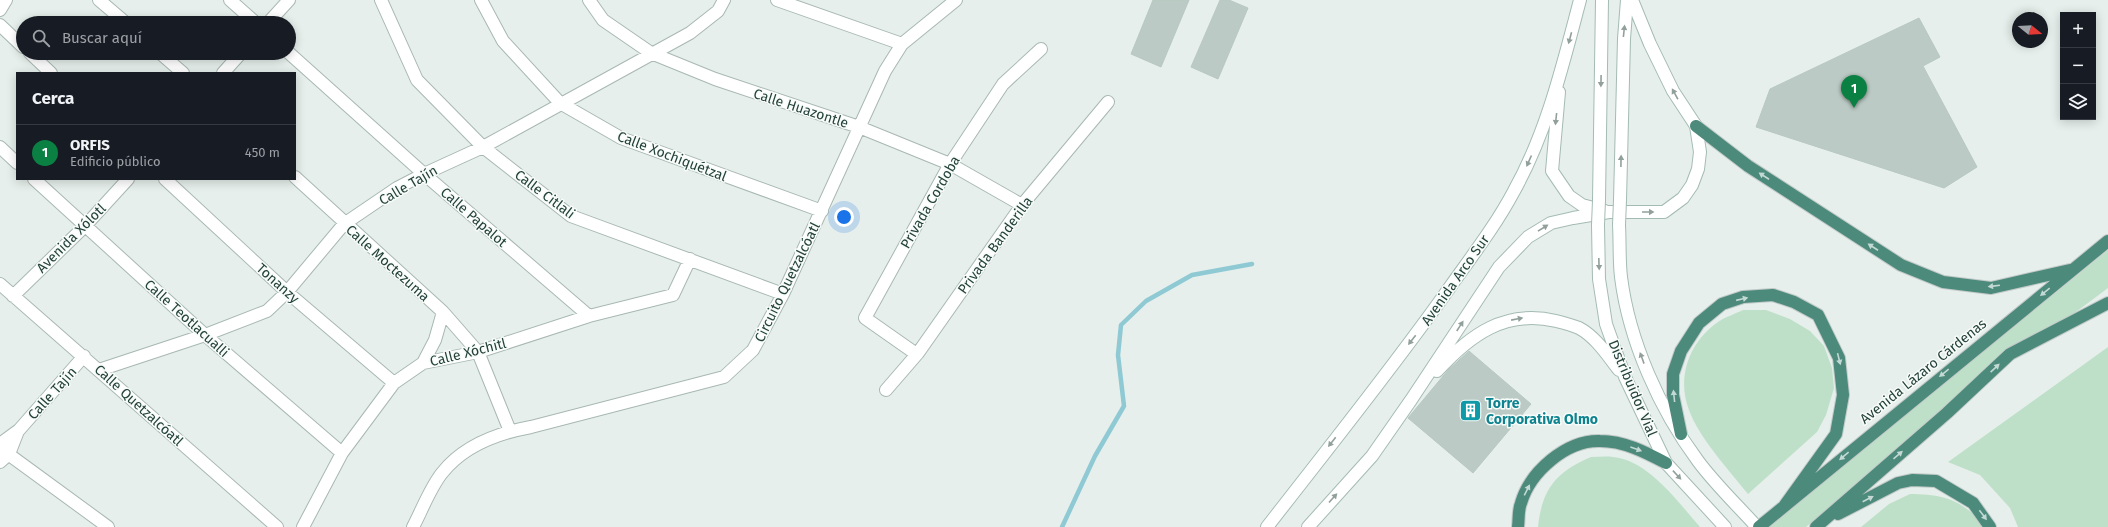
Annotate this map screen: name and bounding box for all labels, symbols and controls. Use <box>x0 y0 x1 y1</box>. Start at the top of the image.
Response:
north arrow <box>2012 12 2048 48</box>
map controls <box>2060 12 2096 120</box>
button: + <box>2060 12 2096 48</box>
search box <box>16 16 296 60</box>
one-way arrow <box>1621 25 1628 37</box>
icon: search <box>30 27 52 49</box>
text: Buscar aquí <box>62 29 142 47</box>
one-way arrow <box>1567 32 1573 44</box>
button: − <box>2060 48 2096 84</box>
one-way arrow <box>1598 75 1604 88</box>
pin: 1 <box>1841 75 1867 108</box>
button: layers <box>2060 84 2096 120</box>
street label: Calle Huazontle <box>751 85 851 132</box>
text: Cerca <box>32 88 74 109</box>
one-way arrow <box>1671 88 1678 100</box>
one-way arrow <box>1553 113 1559 125</box>
street label: Calle Xochiquétzal <box>615 128 729 185</box>
text: ORFIS <box>70 136 110 154</box>
text: 1 <box>42 145 48 160</box>
text: 450 m <box>245 145 280 160</box>
street label: Privada Cordoba <box>897 153 964 252</box>
text: Edificio público <box>70 154 161 169</box>
one-way arrow <box>1618 154 1624 167</box>
one-way arrow <box>1526 155 1532 166</box>
street label: Calle Tajín <box>376 162 441 209</box>
street label: Calle Citlali <box>511 166 578 223</box>
one-way arrow <box>1758 173 1770 180</box>
street label: Calle Papalot <box>437 184 511 251</box>
street label: Privada Banderilla <box>954 193 1037 297</box>
street label: Avenida Xólotl <box>33 200 110 277</box>
your location <box>834 207 854 227</box>
one-way arrow <box>1642 209 1655 215</box>
street label: Circuito Quetzalcóatl <box>751 220 824 345</box>
street label: Calle Moctezuma <box>342 221 433 305</box>
one-way arrow <box>1538 224 1548 232</box>
street label: Avenida Arco Sur <box>1418 231 1493 329</box>
one-way arrow <box>1868 243 1879 250</box>
one-way arrow <box>1596 258 1602 271</box>
street label: Tonanzy <box>253 260 303 307</box>
street label: Calle Teotlacualli <box>141 276 232 361</box>
one-way arrow <box>1988 283 2000 289</box>
one-way arrow <box>2040 287 2051 296</box>
one-way arrow <box>1736 295 1748 301</box>
street label: Avenida Lázaro Cárdenas <box>1857 315 1990 428</box>
one-way arrow <box>1511 316 1524 322</box>
one-way arrow <box>1456 321 1464 331</box>
one-way arrow <box>1408 334 1416 345</box>
street label: Calle Xóchitl <box>428 335 508 370</box>
street label: Distribuidor Vial <box>1605 337 1661 439</box>
one-way arrow <box>1638 351 1644 363</box>
one-way arrow <box>1836 353 1842 365</box>
street label: Calle Quetzalcóatl <box>91 361 187 450</box>
one-way arrow <box>1990 363 2000 373</box>
street label: Calle Tajín <box>24 364 80 423</box>
one-way arrow <box>1939 369 1950 378</box>
one-way arrow <box>1670 390 1677 402</box>
place label: Torre Corporativa Olmo <box>1486 395 1598 428</box>
building icon: Torre Corporativa Olmo <box>1457 398 1483 424</box>
one-way arrow <box>1328 437 1337 448</box>
one-way arrow <box>1631 446 1643 452</box>
one-way arrow <box>1893 451 1904 460</box>
one-way arrow <box>1838 452 1849 461</box>
one-way arrow <box>1672 470 1682 480</box>
one-way arrow <box>1524 484 1530 496</box>
one-way arrow <box>1329 493 1338 503</box>
one-way arrow <box>1862 495 1874 502</box>
one-way arrow <box>1978 509 1987 520</box>

